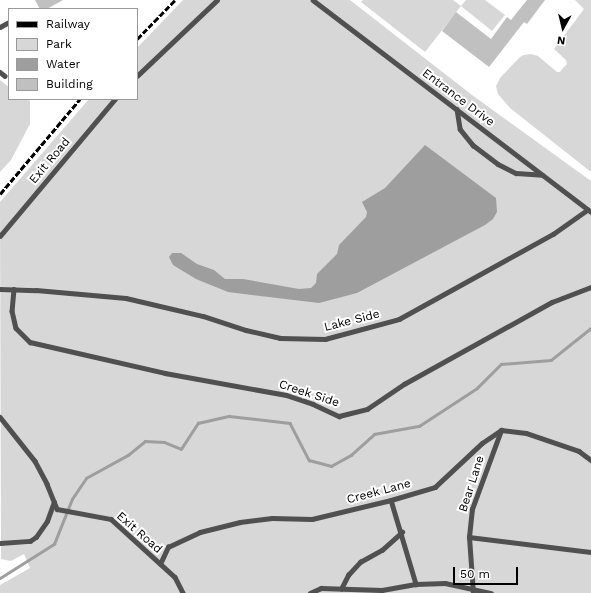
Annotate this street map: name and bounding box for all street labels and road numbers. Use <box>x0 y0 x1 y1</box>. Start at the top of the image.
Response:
street label: Entrance Drive <box>419 66 497 130</box>
street label: Exit Road <box>27 135 73 187</box>
street label: Lake Side <box>323 307 381 335</box>
street label: Creek Side <box>277 377 341 411</box>
street label: Bear Lane <box>456 454 488 514</box>
street label: Creek Lane <box>345 477 413 507</box>
street label: Exit Road <box>113 509 165 557</box>

